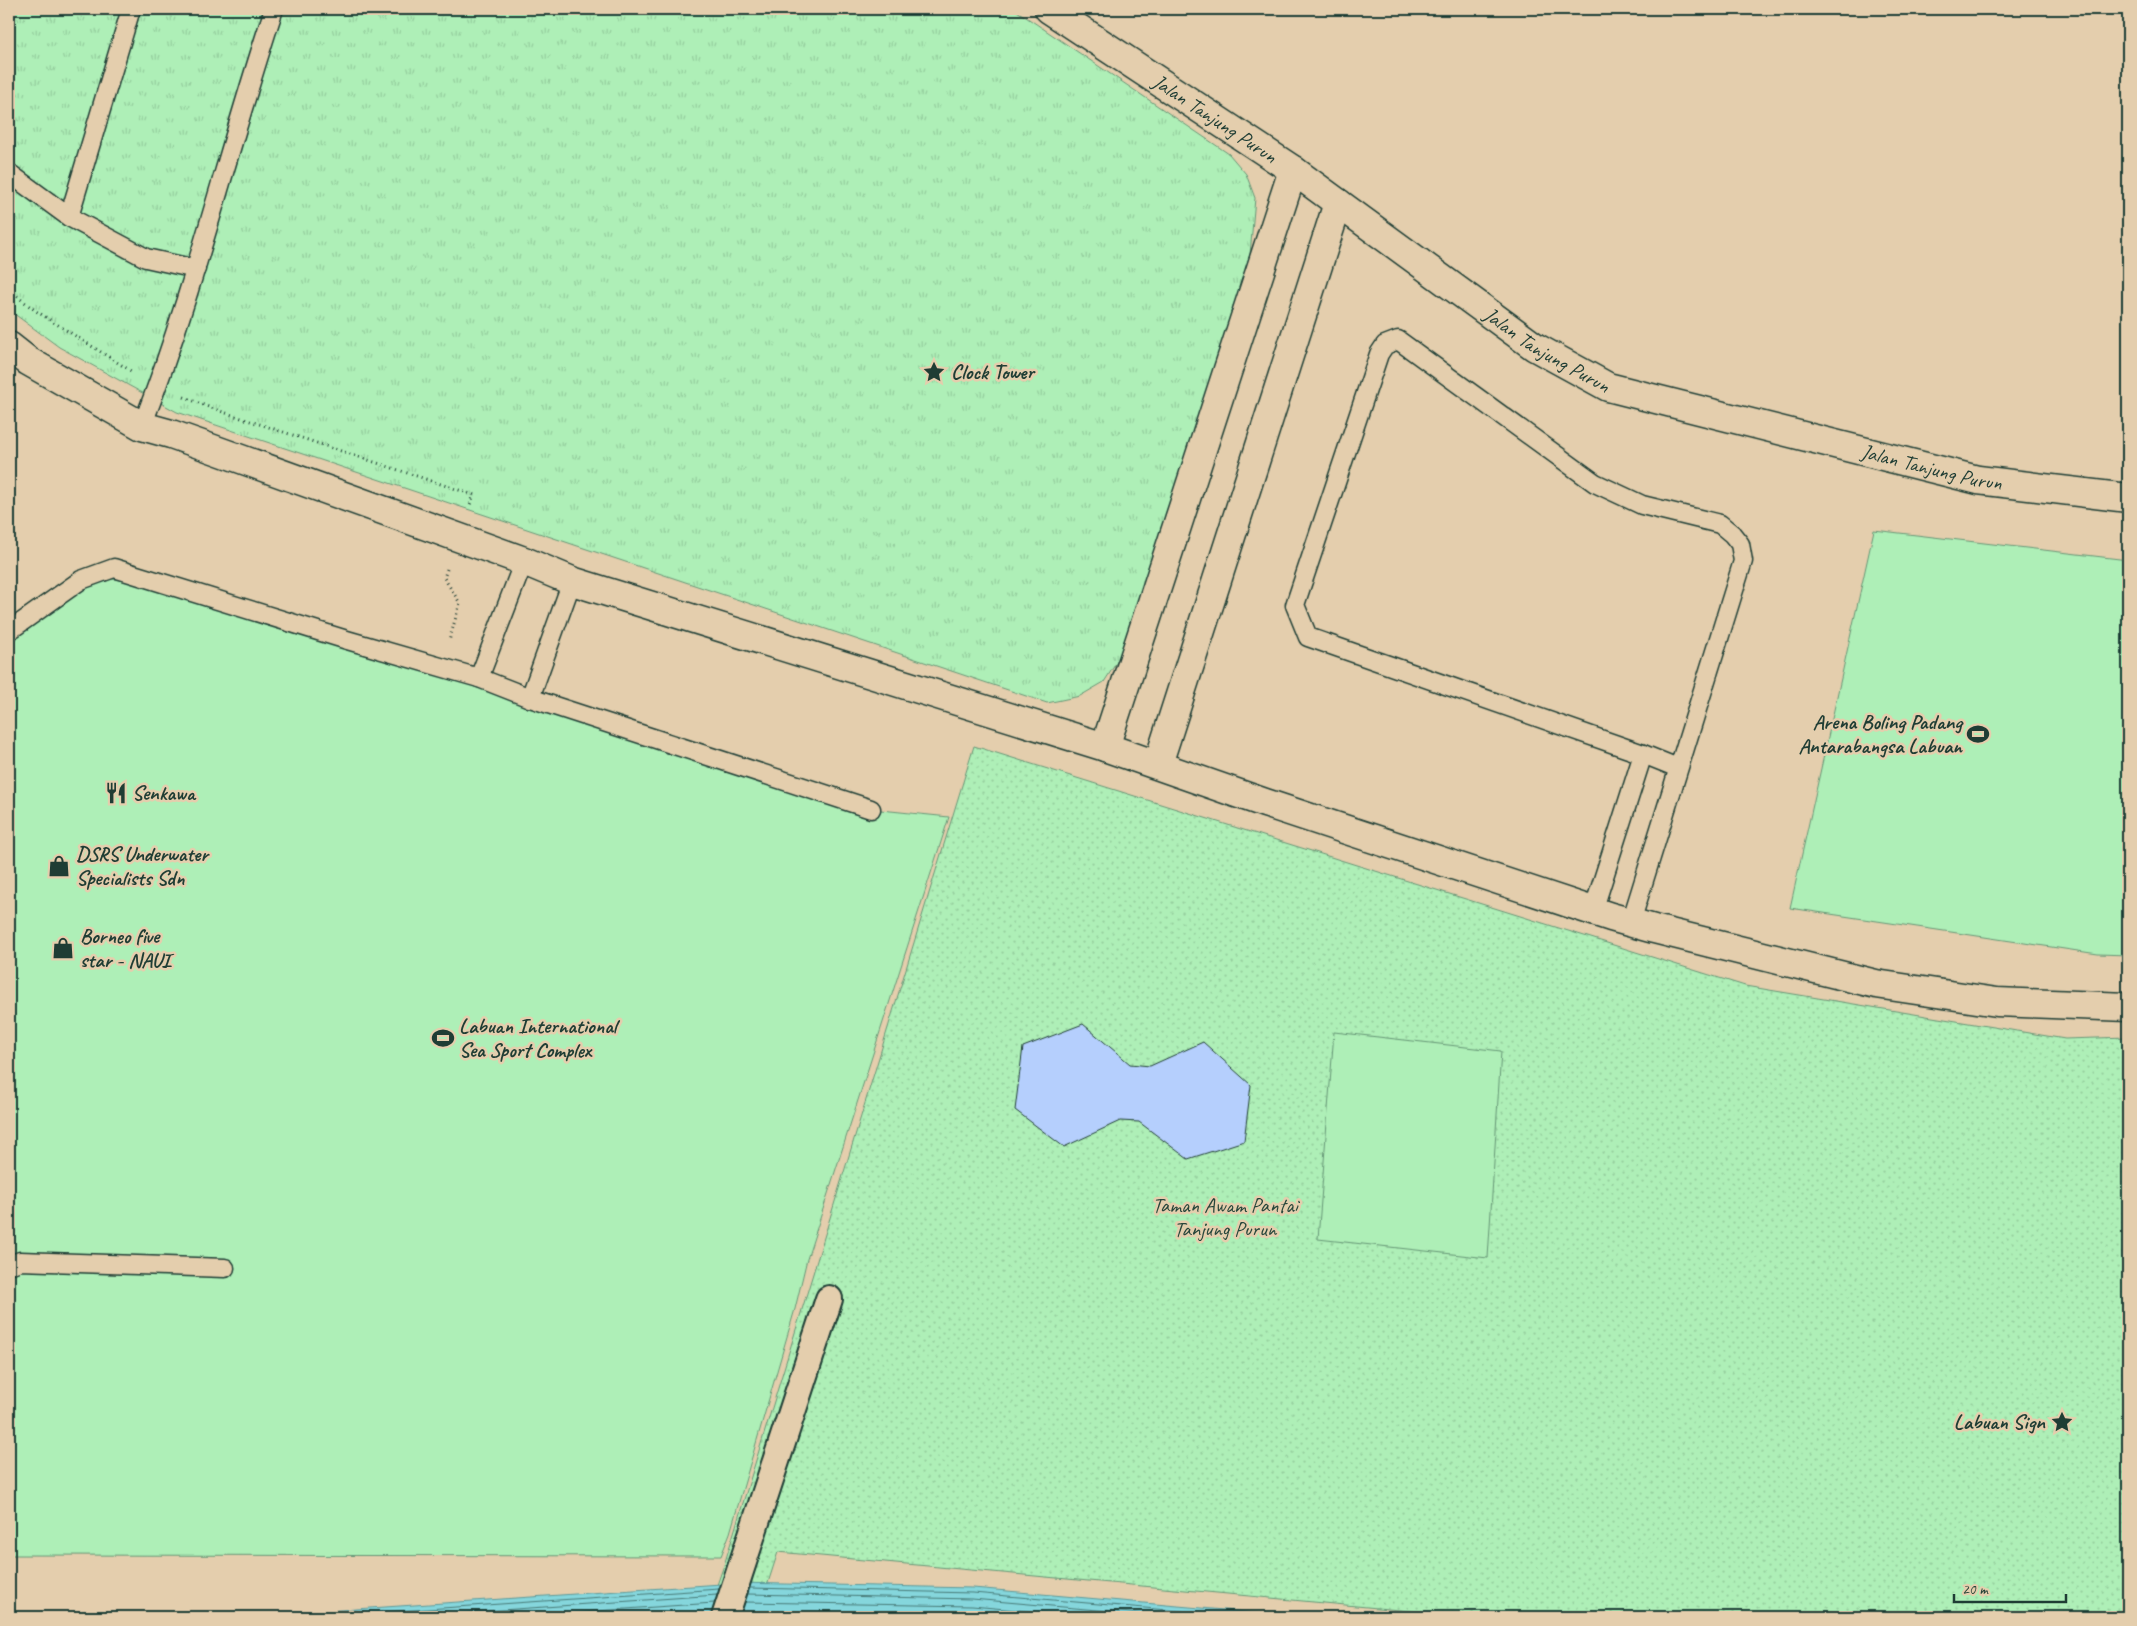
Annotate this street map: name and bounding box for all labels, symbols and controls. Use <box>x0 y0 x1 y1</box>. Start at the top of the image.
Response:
street label: Jalan Tanjung Purun <box>1147 68 1283 169</box>
street label: Jalan Tanjung Purun <box>1478 301 1615 399</box>
place icon: Clock Tower <box>921 359 947 385</box>
place label: Clock Tower <box>951 359 1036 385</box>
street label: Jalan Tanjung Purun <box>1858 438 2004 496</box>
place label: Arena Boling Padang Antarabangsa Labuan <box>1798 709 1964 759</box>
sports icon: Arena Boling Padang Antarabangsa Labuan <box>1965 721 1991 747</box>
restaurant icon: Senkawa <box>103 780 129 806</box>
place label: Senkawa <box>132 780 197 806</box>
place label: DSRS Underwater Specialists Sdn <box>76 841 210 891</box>
shop icon: DSRS Underwater Specialists Sdn <box>46 853 72 879</box>
place label: Borneo five star - NAUI <box>80 923 175 973</box>
shop icon: Borneo five star - NAUI <box>50 935 76 961</box>
place label: Labuan International Sea Sport Complex <box>459 1013 621 1063</box>
sports icon: Labuan International Sea Sport Complex <box>430 1025 456 1051</box>
park label: Taman Awam Pantai Tanjung Purun <box>1152 1192 1301 1242</box>
place label: Labuan Sign <box>1954 1409 2046 1435</box>
place icon: Labuan Sign <box>2049 1409 2075 1435</box>
scale bar <box>1954 1571 2067 1603</box>
text: 20 m <box>1962 1580 1989 1599</box>

